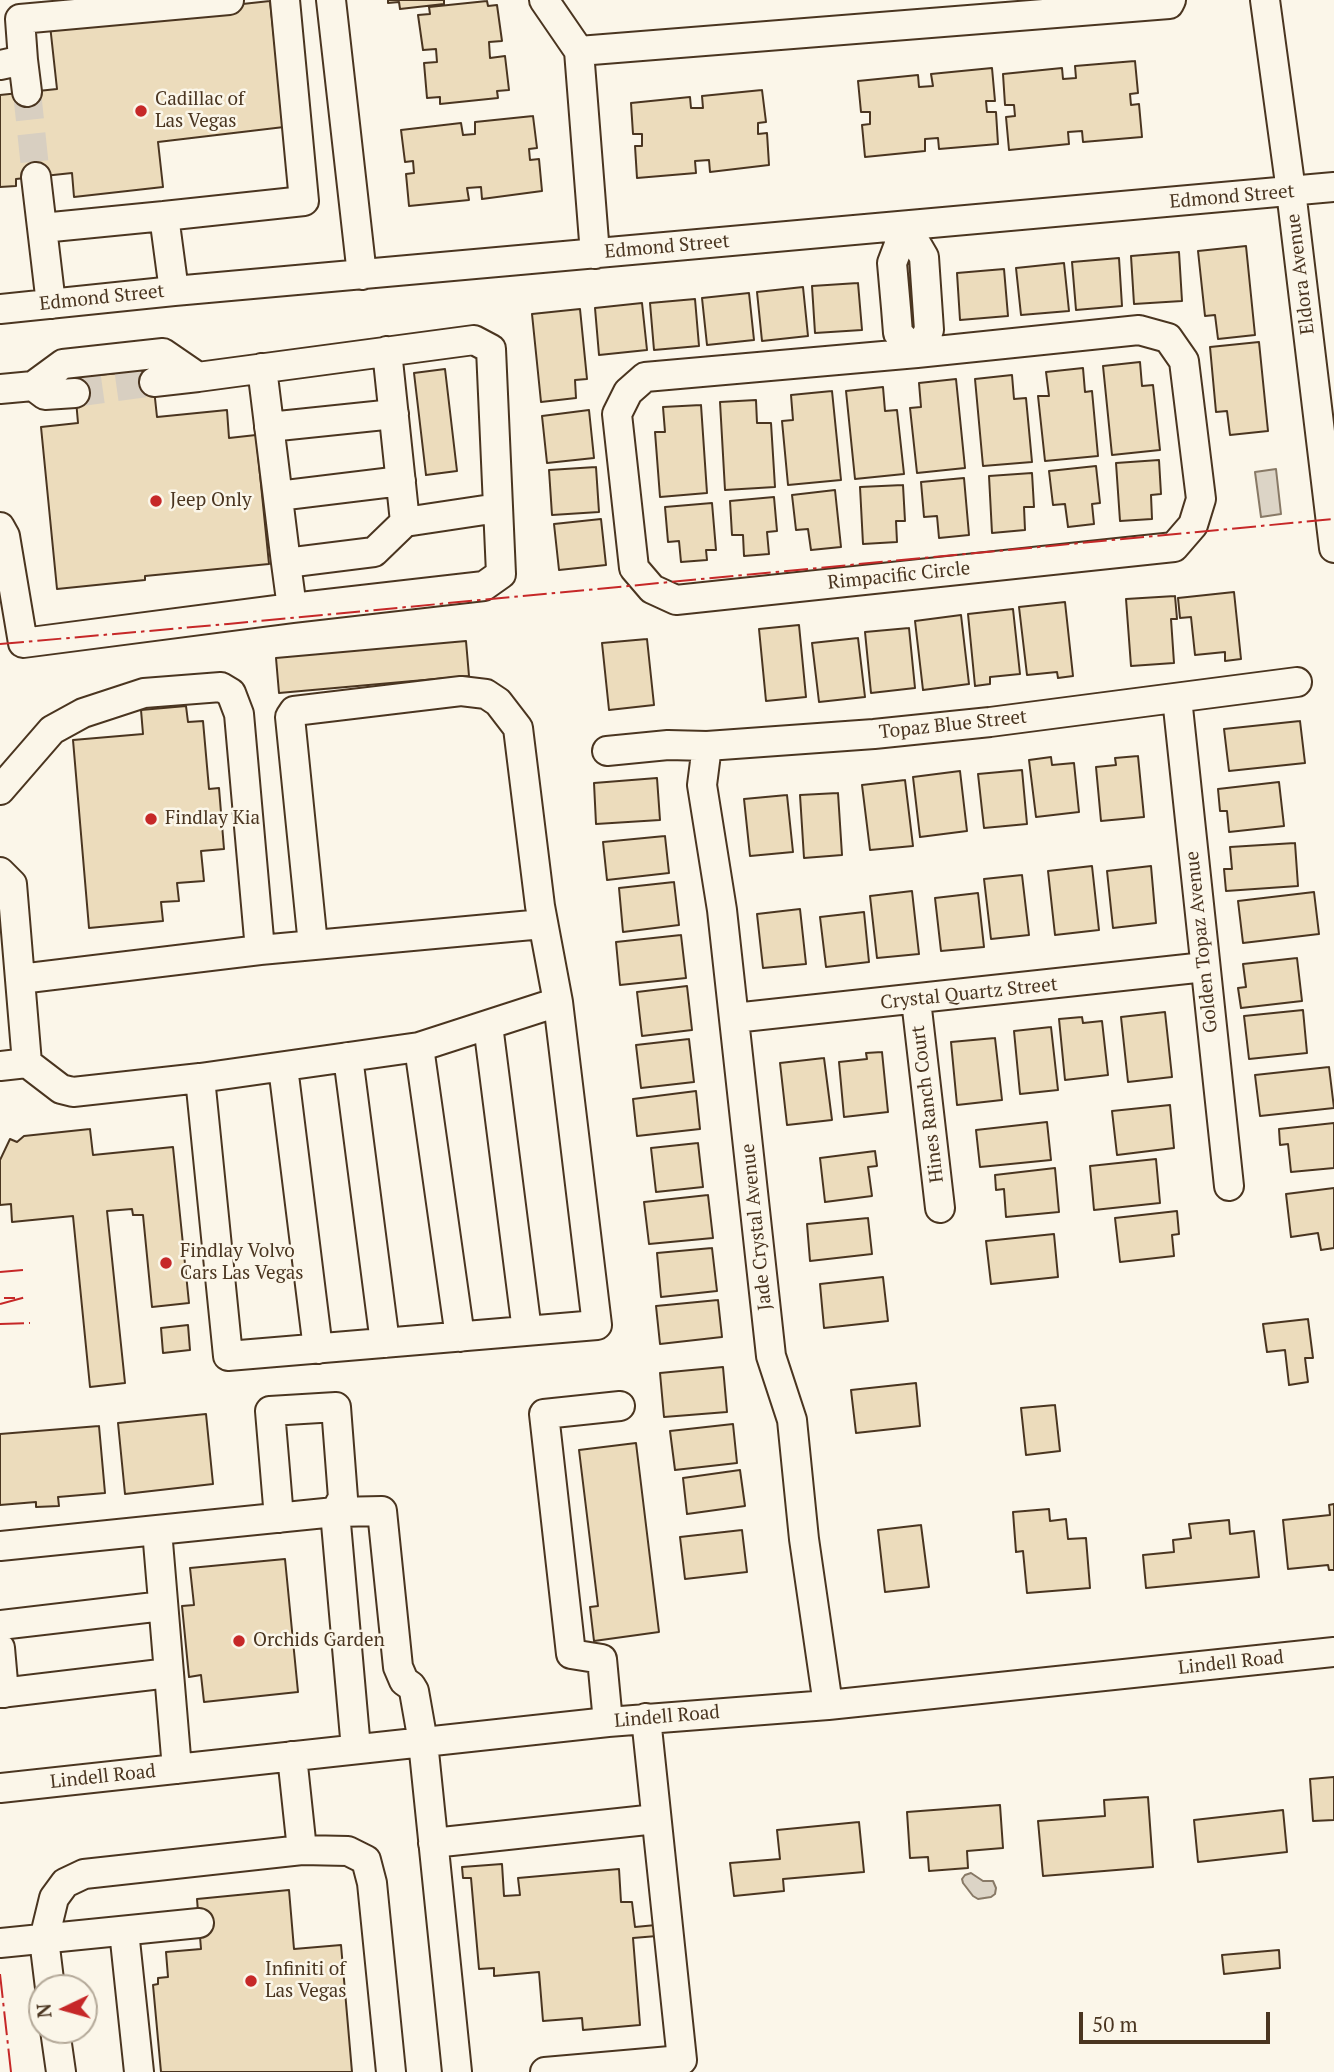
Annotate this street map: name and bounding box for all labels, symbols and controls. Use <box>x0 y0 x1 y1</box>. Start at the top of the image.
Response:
place label: Cadillac of Las Vegas <box>155 89 245 133</box>
marker: Cadillac of Las Vegas <box>133 103 149 119</box>
street label: Edmond Street <box>1168 180 1296 214</box>
street label: Eldora Avenue <box>1282 212 1320 336</box>
street label: Edmond Street <box>603 230 731 264</box>
street label: Edmond Street <box>38 280 166 316</box>
place label: Jeep Only <box>170 490 252 512</box>
marker: Jeep Only <box>148 493 164 509</box>
street label: Rimpacific Circle <box>827 557 971 595</box>
street label: Topaz Blue Street <box>878 706 1028 744</box>
place label: Findlay Kia <box>165 808 260 830</box>
marker: Findlay Kia <box>143 811 159 827</box>
street label: Golden Topaz Avenue <box>1181 850 1223 1034</box>
street label: Crystal Quartz Street <box>879 973 1059 1015</box>
street label: Hines Ranch Court <box>907 1024 949 1184</box>
street label: Jade Crystal Avenue <box>737 1142 777 1312</box>
place label: Findlay Volvo Cars Las Vegas <box>180 1241 303 1285</box>
marker: Findlay Volvo Cars Las Vegas <box>158 1255 174 1271</box>
place label: Orchids Garden <box>253 1630 385 1652</box>
marker: Orchids Garden <box>231 1633 247 1649</box>
street label: Lindell Road <box>1177 1646 1285 1680</box>
street label: Lindell Road <box>613 1701 721 1733</box>
street label: Lindell Road <box>49 1760 157 1794</box>
place label: Infiniti of Las Vegas <box>265 1959 347 2003</box>
marker: Infiniti of Las Vegas <box>243 1973 259 1989</box>
north arrow <box>28 1974 98 2044</box>
scale bar <box>1082 1998 1273 2042</box>
text: N <box>30 2002 57 2019</box>
text: 50 m <box>1092 2010 1138 2038</box>

